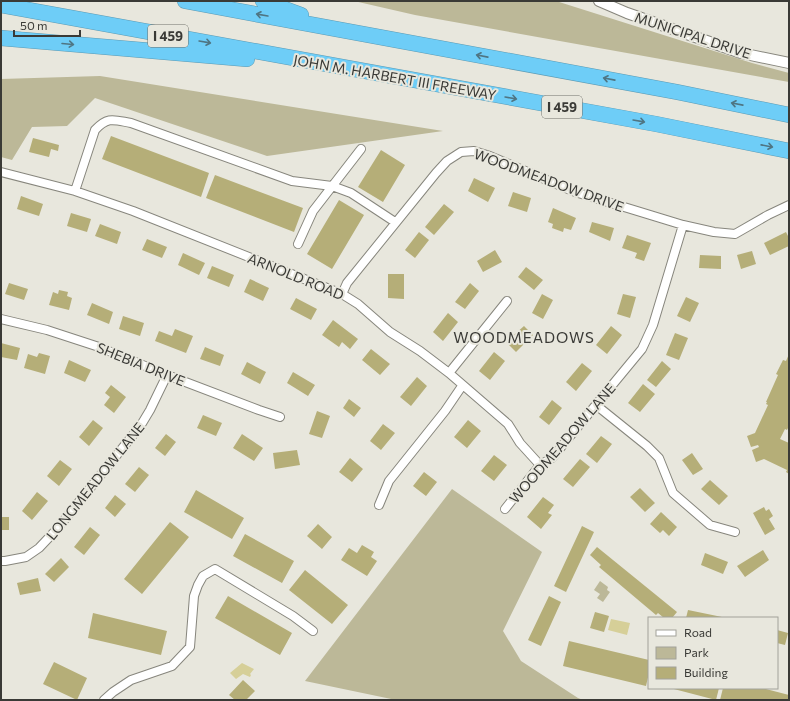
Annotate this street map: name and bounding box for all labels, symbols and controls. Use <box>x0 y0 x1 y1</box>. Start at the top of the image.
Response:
street label: MUNICIPAL DRIVE <box>633 8 753 62</box>
one-way arrow <box>256 11 269 19</box>
scale bar <box>14 12 80 38</box>
text: 50 m <box>20 18 48 32</box>
road number: I 459 <box>148 25 188 47</box>
one-way arrow <box>198 39 211 47</box>
one-way arrow <box>61 40 74 47</box>
street label: JOHN M. HARBERT III FREEWAY <box>292 51 498 103</box>
one-way arrow <box>476 51 489 59</box>
one-way arrow <box>603 75 616 83</box>
one-way arrow <box>504 94 517 102</box>
road number: I 459 <box>542 96 582 118</box>
one-way arrow <box>731 100 744 108</box>
one-way arrow <box>632 117 645 125</box>
one-way arrow <box>760 142 773 150</box>
street label: WOODMEADOW DRIVE <box>472 145 626 215</box>
street label: ARNOLD ROAD <box>245 249 347 303</box>
district label: WOODMEADOWS <box>453 328 595 346</box>
street label: SHEBIA DRIVE <box>94 339 188 389</box>
street label: WOODMEADOW LANE <box>505 380 619 506</box>
street label: LONGMEADOW LANE <box>42 419 148 543</box>
legend <box>648 617 778 689</box>
text: Road <box>684 625 712 639</box>
text: Park <box>684 645 710 659</box>
text: Building <box>684 665 728 679</box>

